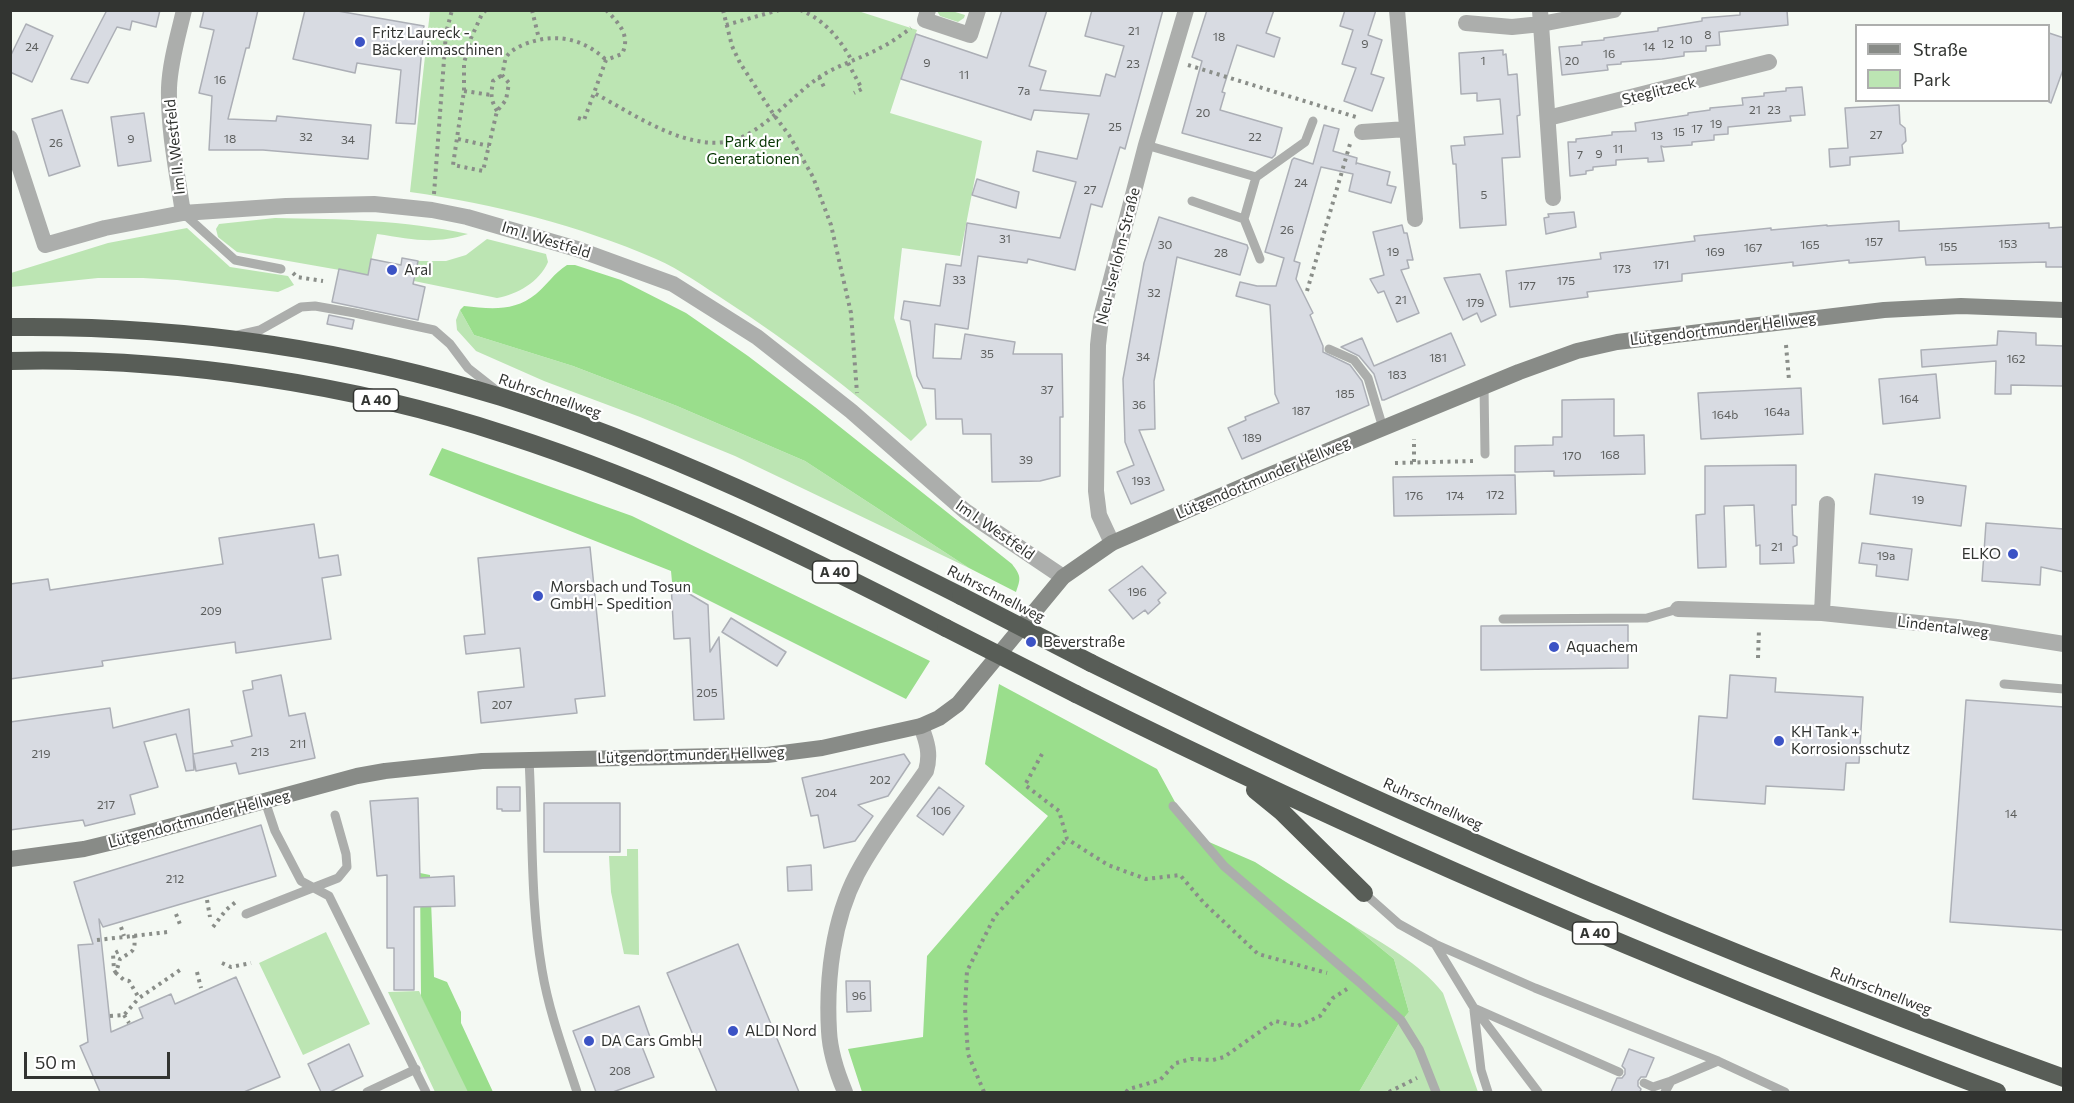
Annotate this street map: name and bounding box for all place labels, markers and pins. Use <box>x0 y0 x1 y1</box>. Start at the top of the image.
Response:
place label: Fritz Laureck - Bäckereimaschinen <box>372 24 503 59</box>
marker: Fritz Laureck - Bäckereimaschinen <box>353 35 367 49</box>
place label: Aral <box>404 261 432 279</box>
marker: Aral <box>385 263 399 277</box>
place label: ELKO <box>1962 545 2001 563</box>
marker: ELKO <box>2006 547 2020 561</box>
place label: Morsbach und Tosun GmbH - Spedition <box>550 578 691 613</box>
marker: Morsbach und Tosun GmbH - Spedition <box>531 589 545 603</box>
place label: Beverstraße <box>1043 633 1125 651</box>
marker: Beverstraße <box>1024 635 1038 649</box>
place label: Aquachem <box>1566 638 1638 656</box>
marker: Aquachem <box>1547 640 1561 654</box>
place label: KH Tank + Korrosionsschutz <box>1791 723 1910 758</box>
marker: KH Tank + Korrosionsschutz <box>1772 734 1786 748</box>
place label: ALDI Nord <box>745 1022 817 1040</box>
marker: ALDI Nord <box>726 1024 740 1038</box>
place label: DA Cars GmbH <box>601 1032 703 1050</box>
marker: DA Cars GmbH <box>582 1034 596 1048</box>

